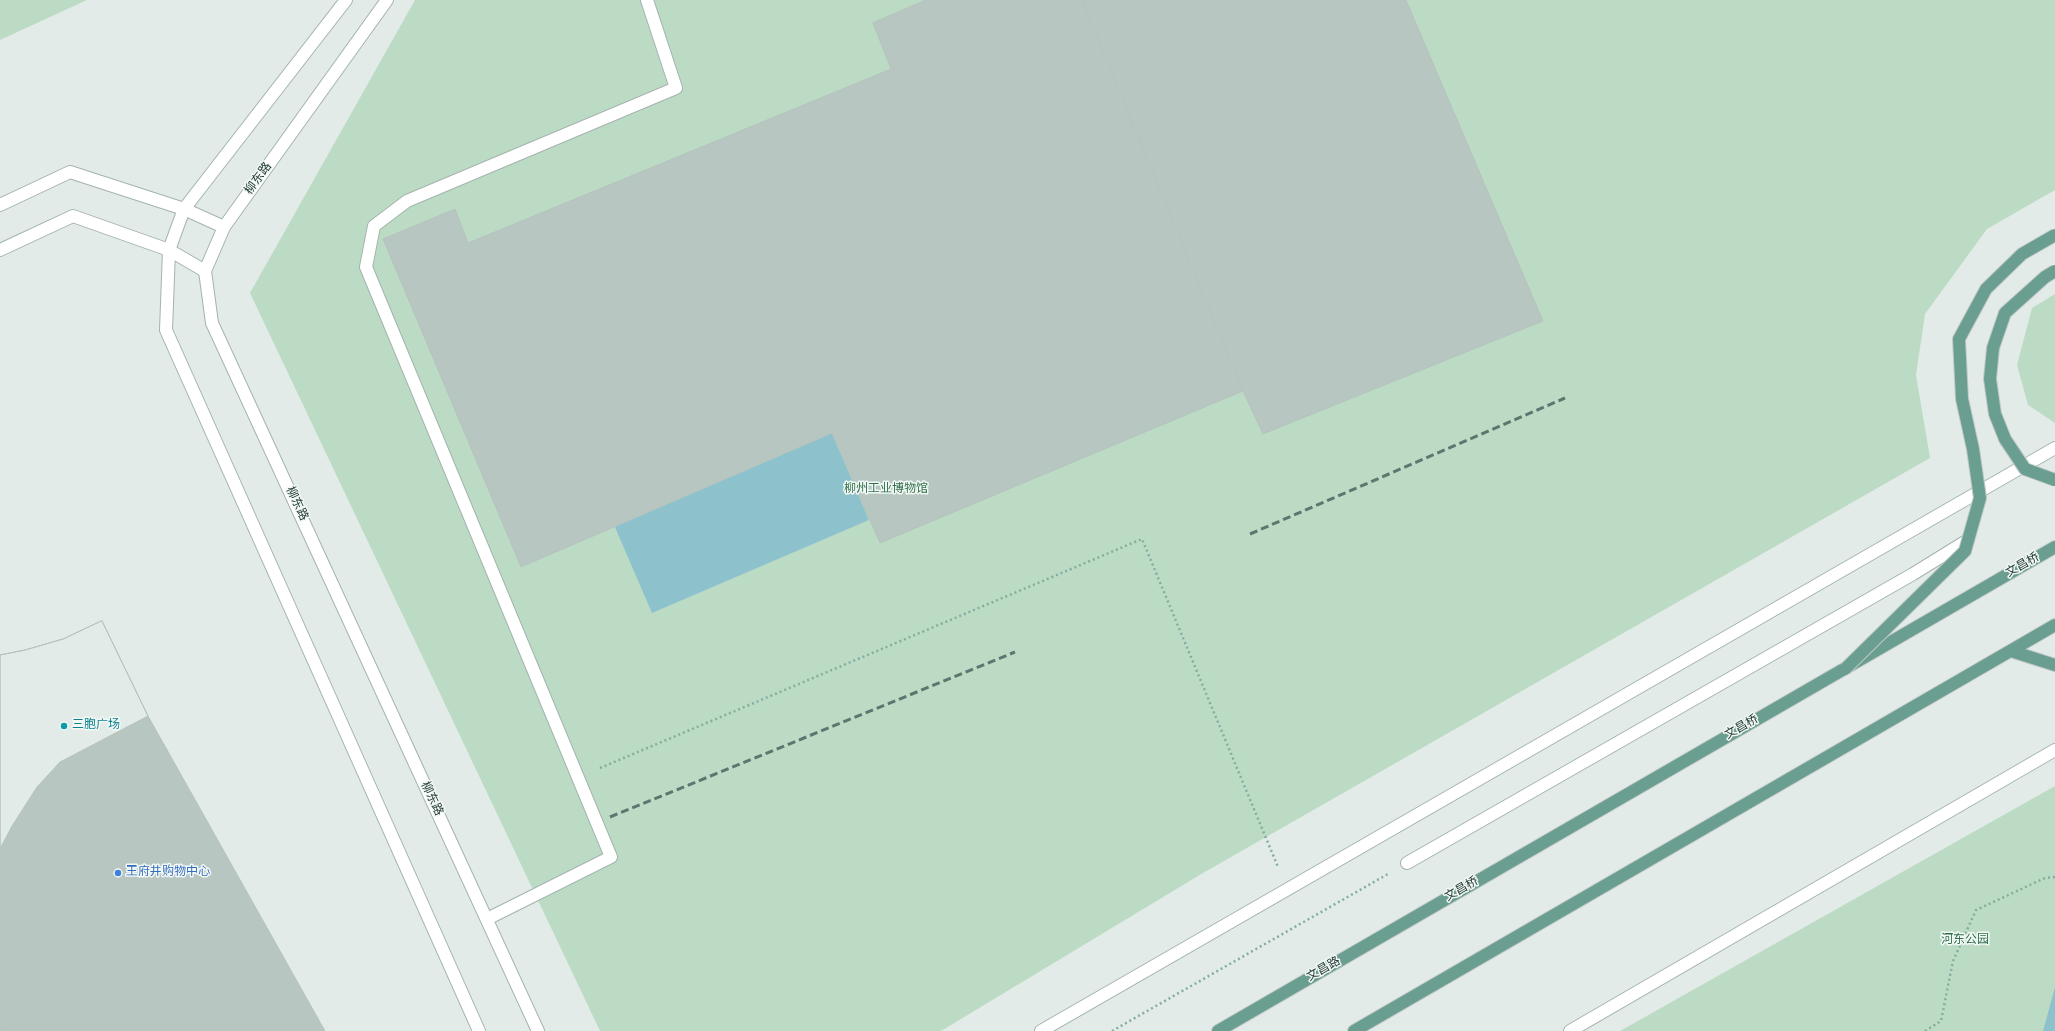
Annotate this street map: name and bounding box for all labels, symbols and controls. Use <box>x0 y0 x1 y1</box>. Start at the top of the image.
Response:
street label: 柳东路 <box>243 160 275 198</box>
park label: 柳州工业博物馆 <box>844 483 928 497</box>
street label: 柳东路 <box>282 485 310 523</box>
street label: 文昌桥 <box>2004 551 2042 581</box>
street label: 文昌桥 <box>1723 713 1761 743</box>
place label: 三胞广场 <box>72 719 120 733</box>
marker: 三胞广场 <box>59 721 69 731</box>
street label: 柳东路 <box>417 780 445 818</box>
place label: 王府井购物中心 <box>126 866 210 880</box>
marker: 王府井购物中心 <box>113 868 123 878</box>
street label: 文昌桥 <box>1443 875 1481 905</box>
park label: 河东公园 <box>1941 934 1989 948</box>
street label: 文昌路 <box>1305 955 1343 985</box>

